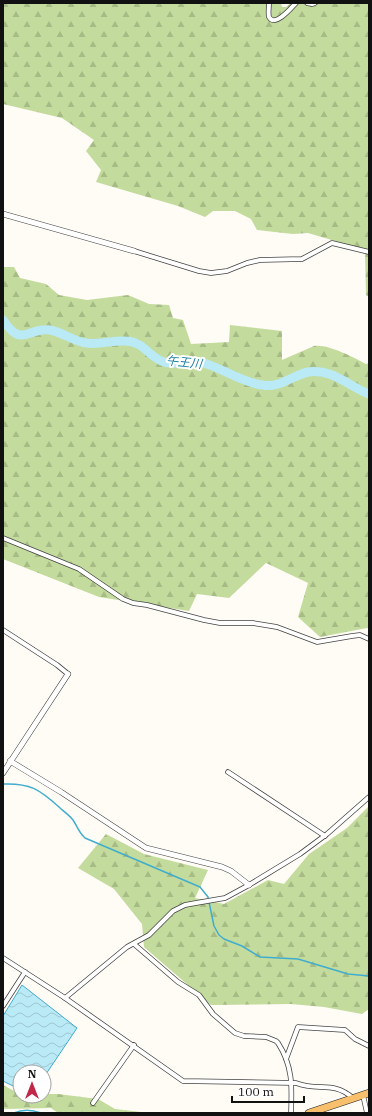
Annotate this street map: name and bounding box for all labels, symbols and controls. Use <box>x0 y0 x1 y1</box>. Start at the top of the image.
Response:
water label: 午王川 <box>165 353 205 372</box>
north arrow <box>12 1064 52 1104</box>
text: N <box>28 1067 37 1081</box>
scale bar <box>232 1078 304 1104</box>
text: 100 m <box>238 1084 274 1099</box>

